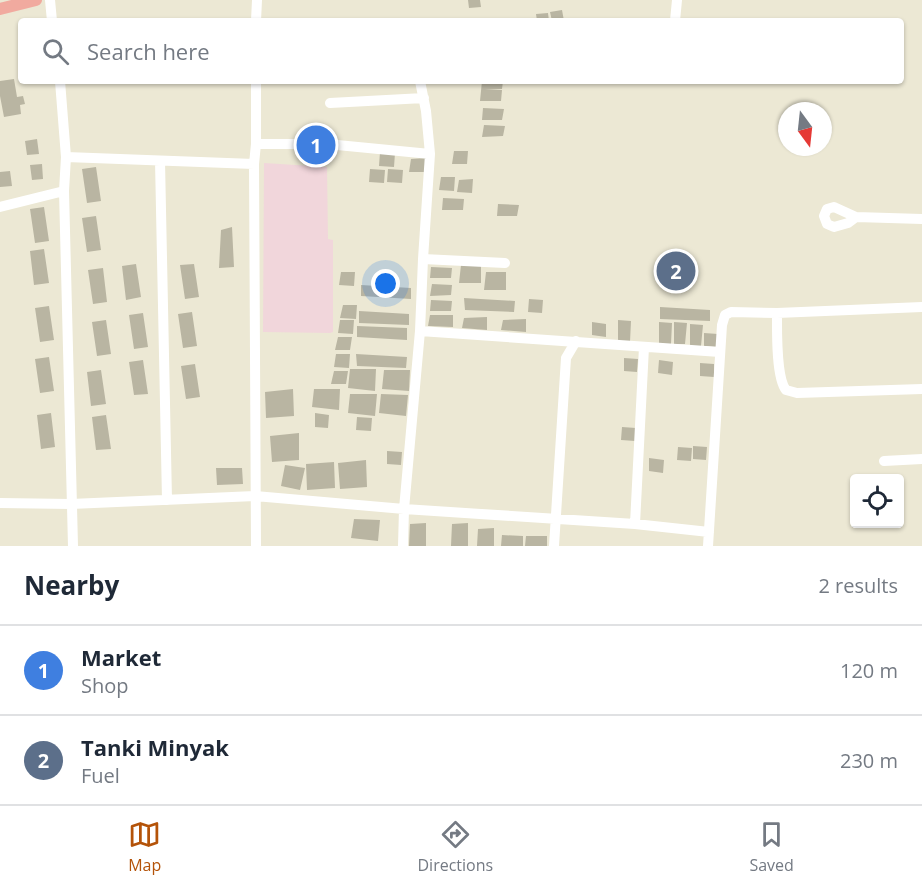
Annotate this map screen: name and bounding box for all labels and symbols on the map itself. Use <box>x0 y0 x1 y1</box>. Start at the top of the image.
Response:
north arrow <box>778 102 832 156</box>
pin: 1 <box>296 122 336 168</box>
pin: 2 <box>656 248 696 294</box>
your location <box>371 269 400 298</box>

